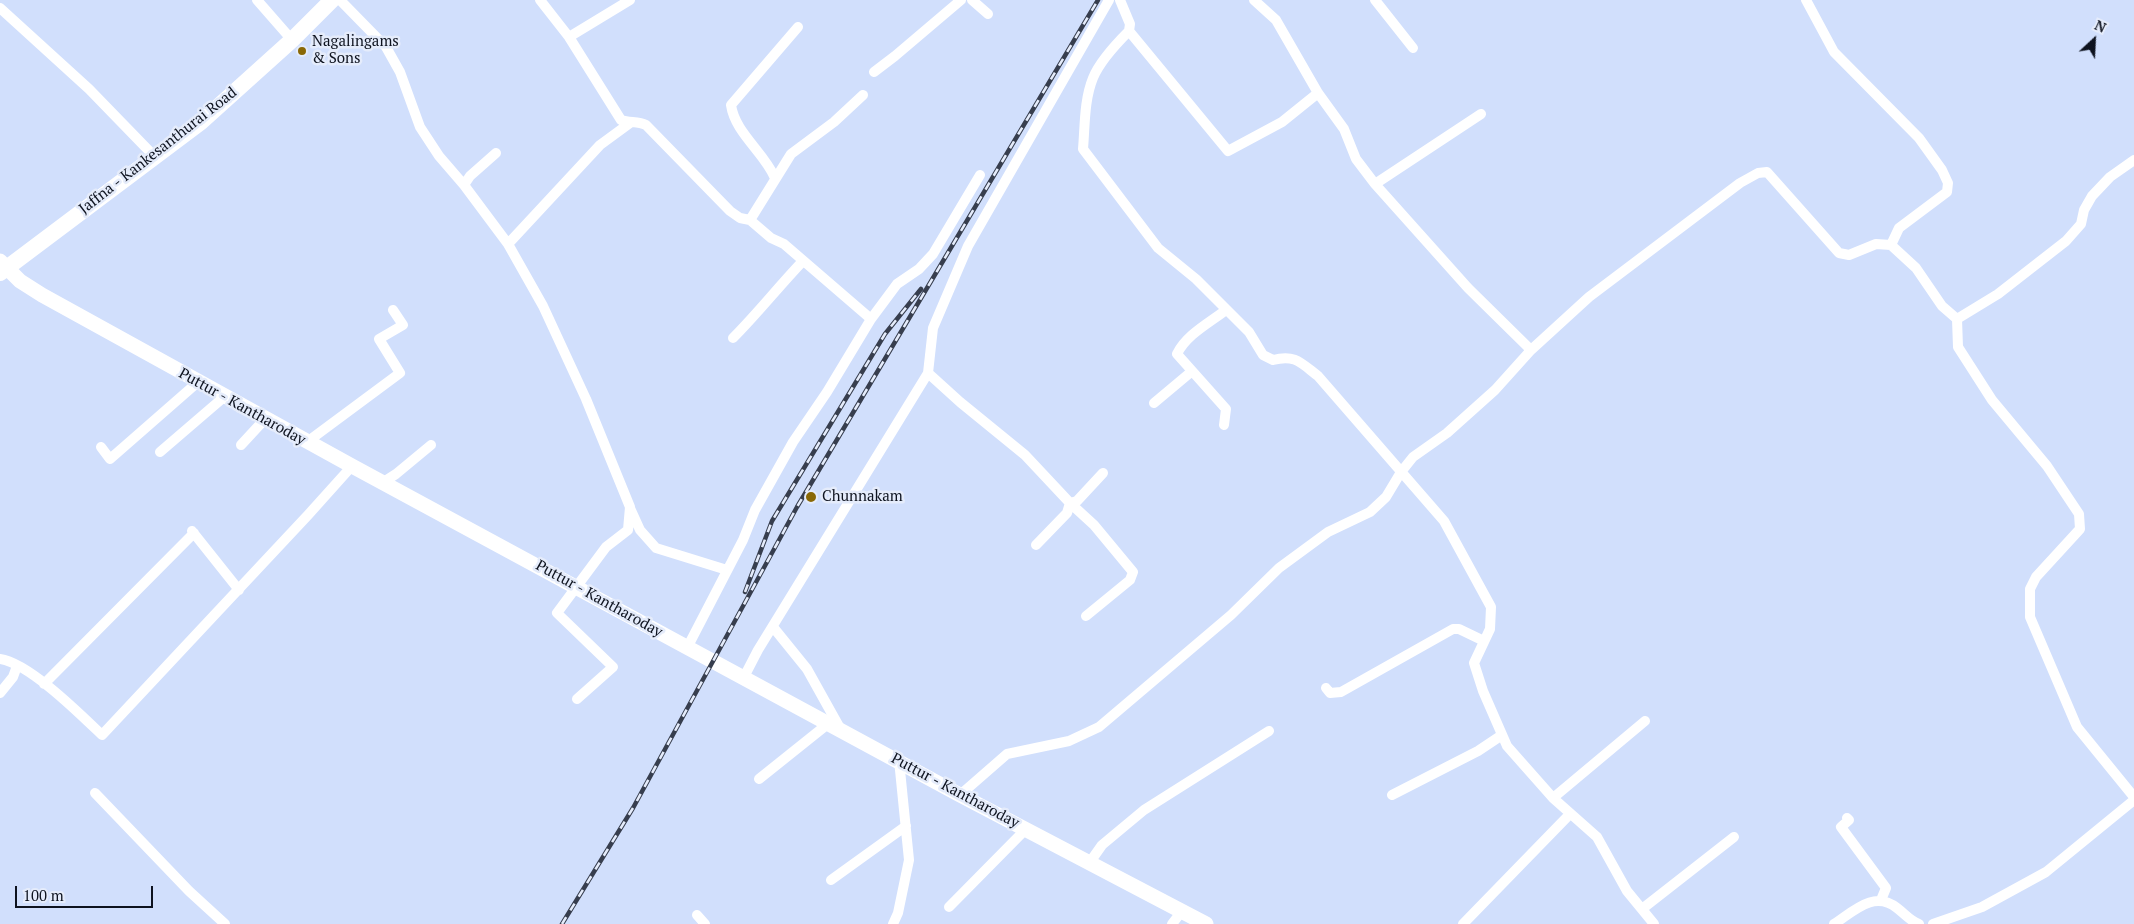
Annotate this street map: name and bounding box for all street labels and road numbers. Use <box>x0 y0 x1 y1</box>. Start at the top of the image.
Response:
street label: Jaffna - Kankesanthurai Road <box>76 84 240 218</box>
street label: Puttur - Kantharoday <box>175 365 309 449</box>
street label: Puttur - Kantharoday <box>532 557 666 641</box>
street label: Puttur - Kantharoday <box>888 750 1022 832</box>

